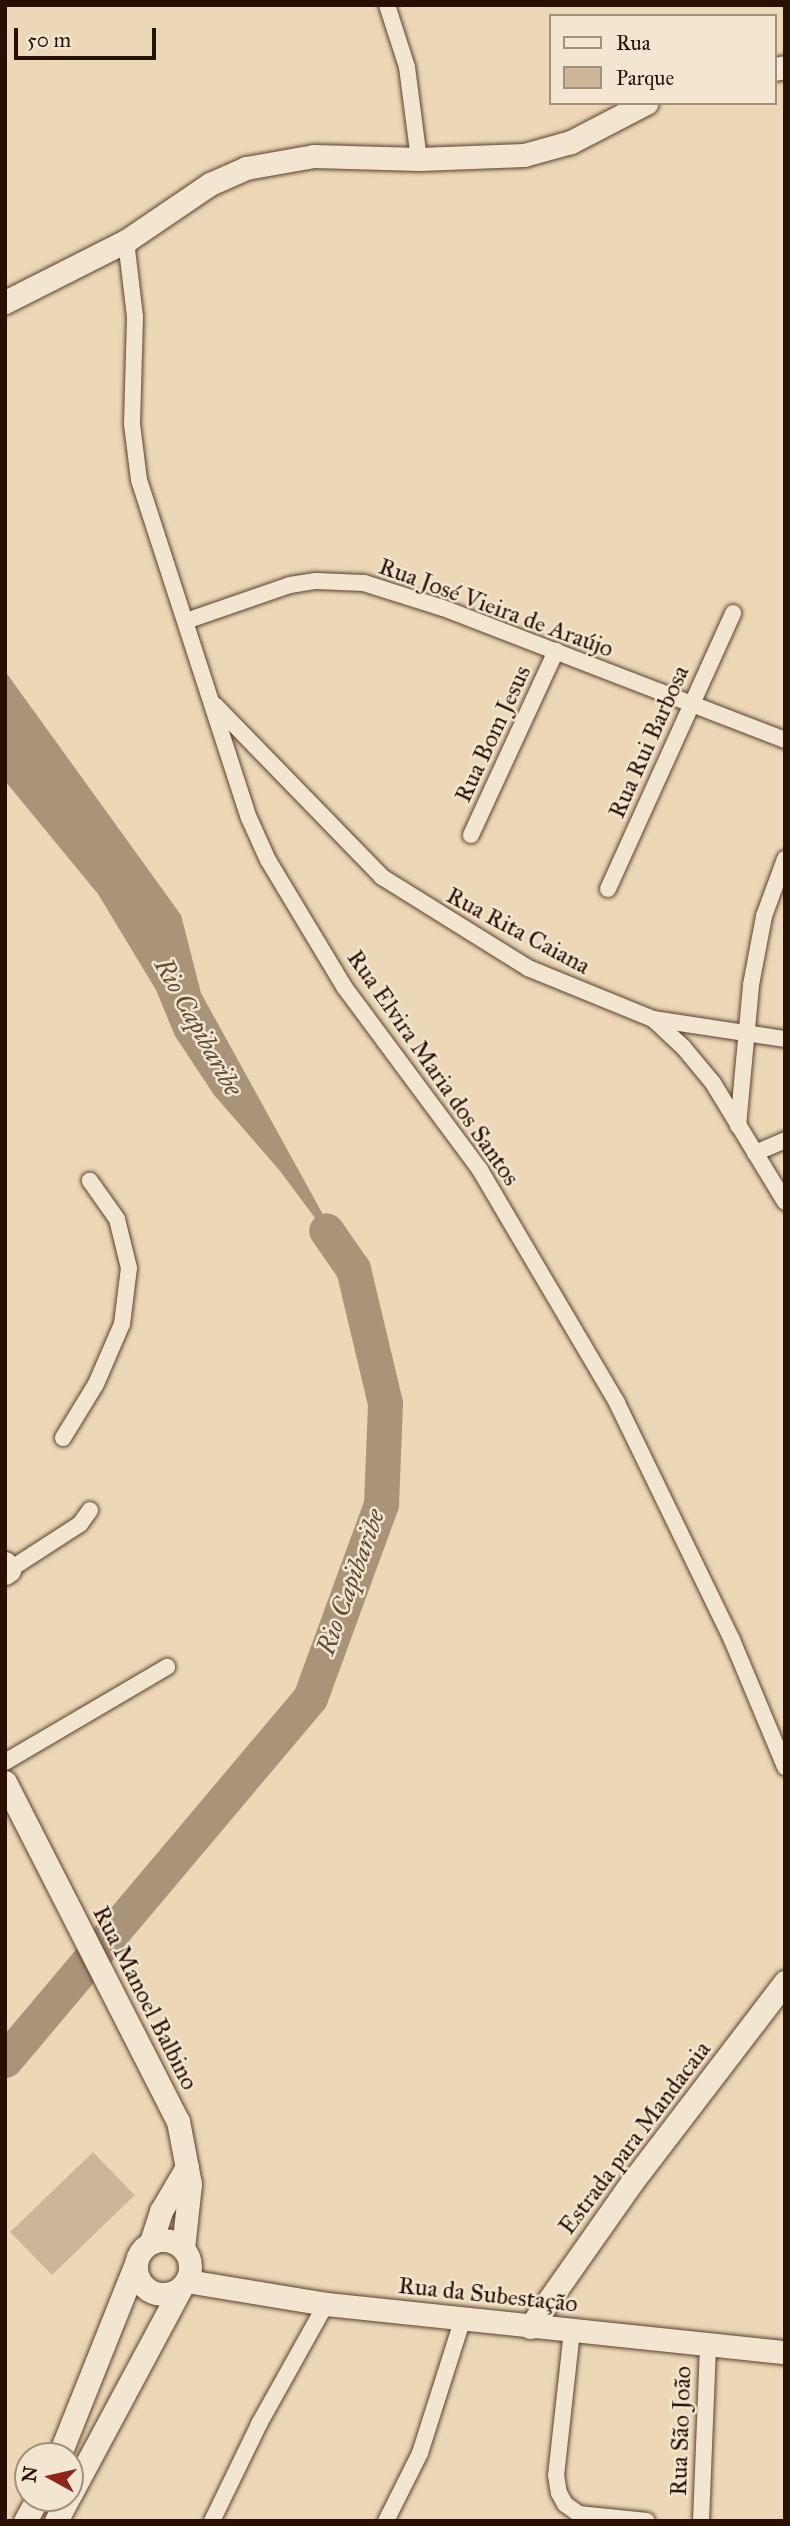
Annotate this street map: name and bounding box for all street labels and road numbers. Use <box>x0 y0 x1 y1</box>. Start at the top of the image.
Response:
street label: Rua José Vieira de Araújo <box>375 552 617 664</box>
street label: Rua Bom Jesus <box>449 661 537 807</box>
street label: Rua Rui Barbosa <box>603 661 695 823</box>
street label: Rua Rita Caiana <box>441 881 595 981</box>
street label: Rua Elvira Maria dos Santos <box>341 945 525 1191</box>
street label: Rua Manoel Balbino <box>86 1901 204 2095</box>
street label: Estrada para Mandacaia <box>553 2036 717 2240</box>
street label: Rua da Subestação <box>397 2271 579 2319</box>
street label: Rua São João <box>664 2366 698 2496</box>

